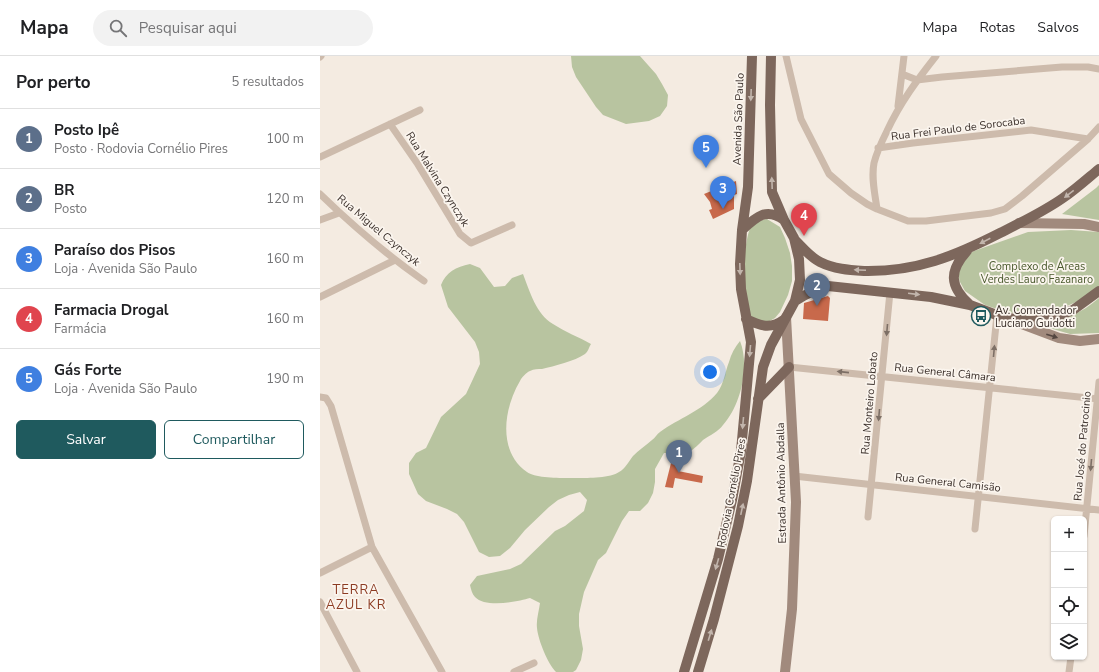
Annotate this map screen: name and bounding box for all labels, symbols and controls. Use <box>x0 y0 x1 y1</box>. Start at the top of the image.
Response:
search box <box>93 10 373 46</box>
text: Mapa <box>20 15 69 41</box>
icon: search <box>107 17 129 39</box>
text: Pesquisar aqui <box>139 18 237 38</box>
text: Mapa <box>922 18 957 37</box>
text: Rotas <box>979 18 1015 37</box>
text: Salvos <box>1037 18 1079 37</box>
text: Por perto <box>16 71 91 94</box>
street label: Avenida São Paulo <box>729 72 748 166</box>
text: 5 resultados <box>232 73 304 91</box>
one-way arrow <box>748 89 754 102</box>
street label: Rua Frei Paulo de Sorocaba <box>890 113 1026 144</box>
text: Posto Ipê <box>54 120 119 140</box>
street label: Rua Malvina Czynczyk <box>402 129 473 230</box>
text: 1 <box>25 130 33 148</box>
text: 100 m <box>266 130 304 148</box>
pin: 5 <box>693 135 719 168</box>
text: Posto · Rodovia Cornélio Pires <box>54 140 228 158</box>
pin: 3 <box>710 176 736 209</box>
one-way arrow <box>769 176 775 189</box>
text: BR <box>54 180 75 200</box>
one-way arrow <box>1063 189 1074 198</box>
text: 2 <box>25 190 33 208</box>
text: 120 m <box>266 190 304 208</box>
street label: Rua Miguel Czynczyk <box>334 191 424 270</box>
text: Posto <box>54 200 87 218</box>
pin: 4 <box>791 203 817 236</box>
one-way arrow <box>979 238 990 244</box>
text: Paraíso dos Pisos <box>54 240 175 260</box>
text: 3 <box>25 250 33 268</box>
text: 160 m <box>266 250 304 268</box>
park label: Complexo de Áreas Verdes Lauro Fazanaro <box>980 258 1093 287</box>
text: Loja · Avenida São Paulo <box>54 260 197 278</box>
one-way arrow <box>737 263 743 276</box>
one-way arrow <box>854 267 866 274</box>
pin: 2 <box>804 273 830 306</box>
one-way arrow <box>908 291 920 298</box>
text: Farmacia Drogal <box>54 300 169 320</box>
place label: Av. Comendador Luciano Guidotti <box>995 303 1077 331</box>
bus stop icon: Av. Comendador Luciano Guidotti <box>970 305 992 327</box>
text: 4 <box>25 310 33 328</box>
text: 160 m <box>266 310 304 328</box>
text: Farmácia <box>54 320 106 338</box>
one-way arrow <box>883 324 890 336</box>
one-way arrow <box>1046 333 1058 339</box>
one-way arrow <box>747 345 753 357</box>
one-way arrow <box>991 345 997 357</box>
street label: Rua Monteiro Lobato <box>858 351 881 455</box>
text: Gás Forte <box>54 360 122 380</box>
street label: Rua General Câmara <box>893 360 997 385</box>
your location <box>700 362 720 382</box>
one-way arrow <box>837 369 849 375</box>
text: 5 <box>25 370 33 388</box>
text: 190 m <box>266 370 304 388</box>
text: Loja · Avenida São Paulo <box>54 380 197 398</box>
street label: Rua José do Patrocinio <box>1070 391 1095 502</box>
one-way arrow <box>875 409 882 421</box>
one-way arrow <box>740 417 746 429</box>
button: Salvar <box>16 420 156 459</box>
button: Compartilhar <box>164 420 304 459</box>
street label: Estrada Antônio Abdalla <box>773 422 790 544</box>
street label: Rodovia Cornélio Pires <box>714 437 749 549</box>
pin: 1 <box>666 440 692 473</box>
one-way arrow <box>1088 459 1094 471</box>
street label: Rua General Camisão <box>894 469 1002 496</box>
one-way arrow <box>739 503 745 515</box>
map controls <box>1051 516 1087 660</box>
button: + <box>1051 516 1087 552</box>
button: − <box>1051 552 1087 588</box>
one-way arrow <box>714 558 720 570</box>
district label: TERRA AZUL KR <box>326 581 386 614</box>
button: locate <box>1051 588 1087 624</box>
button: layers <box>1051 624 1087 660</box>
one-way arrow <box>707 628 713 640</box>

